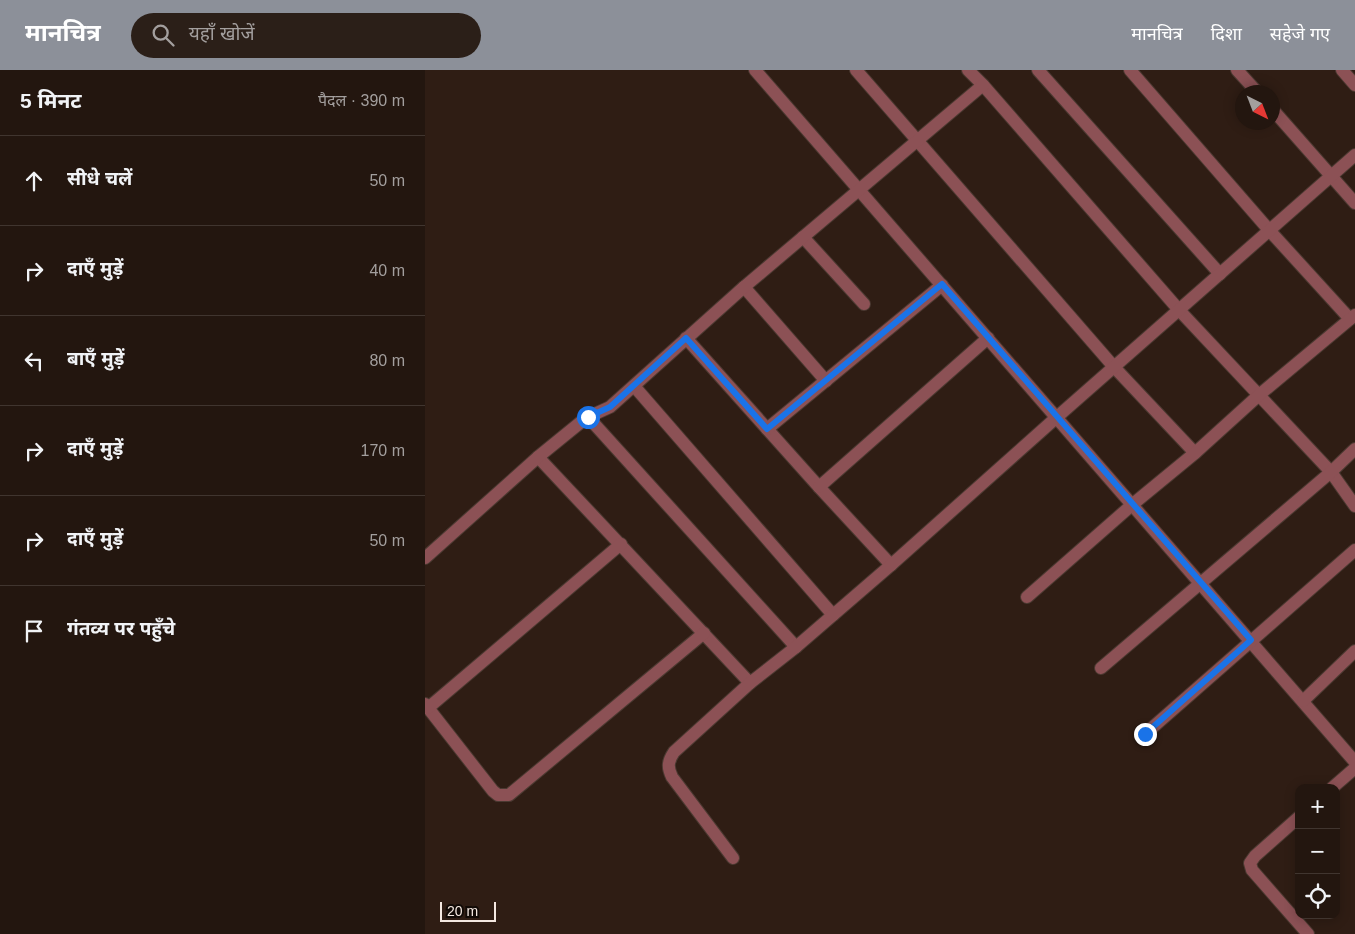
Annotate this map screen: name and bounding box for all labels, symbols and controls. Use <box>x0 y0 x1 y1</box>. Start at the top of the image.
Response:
search box <box>131 13 481 58</box>
text: मानचित्र <box>25 19 101 46</box>
icon: search <box>149 21 177 49</box>
text: यहाँ खोजें <box>189 23 255 44</box>
text: मानचित्र <box>1131 24 1183 44</box>
text: दिशा <box>1211 24 1242 44</box>
text: सहेजे गए <box>1270 24 1330 44</box>
north arrow <box>1235 85 1280 130</box>
text: 5 मिनट <box>20 89 82 112</box>
text: पैदल · 390 m <box>318 92 405 109</box>
icon: ahead <box>20 167 48 195</box>
text: सीधे चलें <box>67 168 132 189</box>
text: 50 m <box>369 172 405 189</box>
icon: right <box>20 257 48 285</box>
text: दाएँ मुड़ें <box>67 258 123 279</box>
text: 40 m <box>369 262 405 279</box>
icon: left <box>20 347 48 375</box>
text: बाएँ मुड़ें <box>67 348 124 369</box>
text: 80 m <box>369 352 405 369</box>
route start <box>577 406 600 429</box>
icon: right <box>20 437 48 465</box>
text: दाएँ मुड़ें <box>67 438 123 459</box>
text: 170 m <box>361 442 405 459</box>
icon: right <box>20 527 48 555</box>
text: दाएँ मुड़ें <box>67 528 123 549</box>
text: 50 m <box>369 532 405 549</box>
icon: arrive <box>20 617 48 645</box>
text: गंतव्य पर पहुँचे <box>67 618 175 639</box>
route end <box>1134 723 1157 746</box>
map controls <box>1295 784 1340 919</box>
button: + <box>1295 784 1340 829</box>
button: − <box>1295 829 1340 874</box>
button: locate <box>1295 874 1340 919</box>
scale bar <box>440 899 496 922</box>
text: 20 m <box>447 903 478 919</box>

